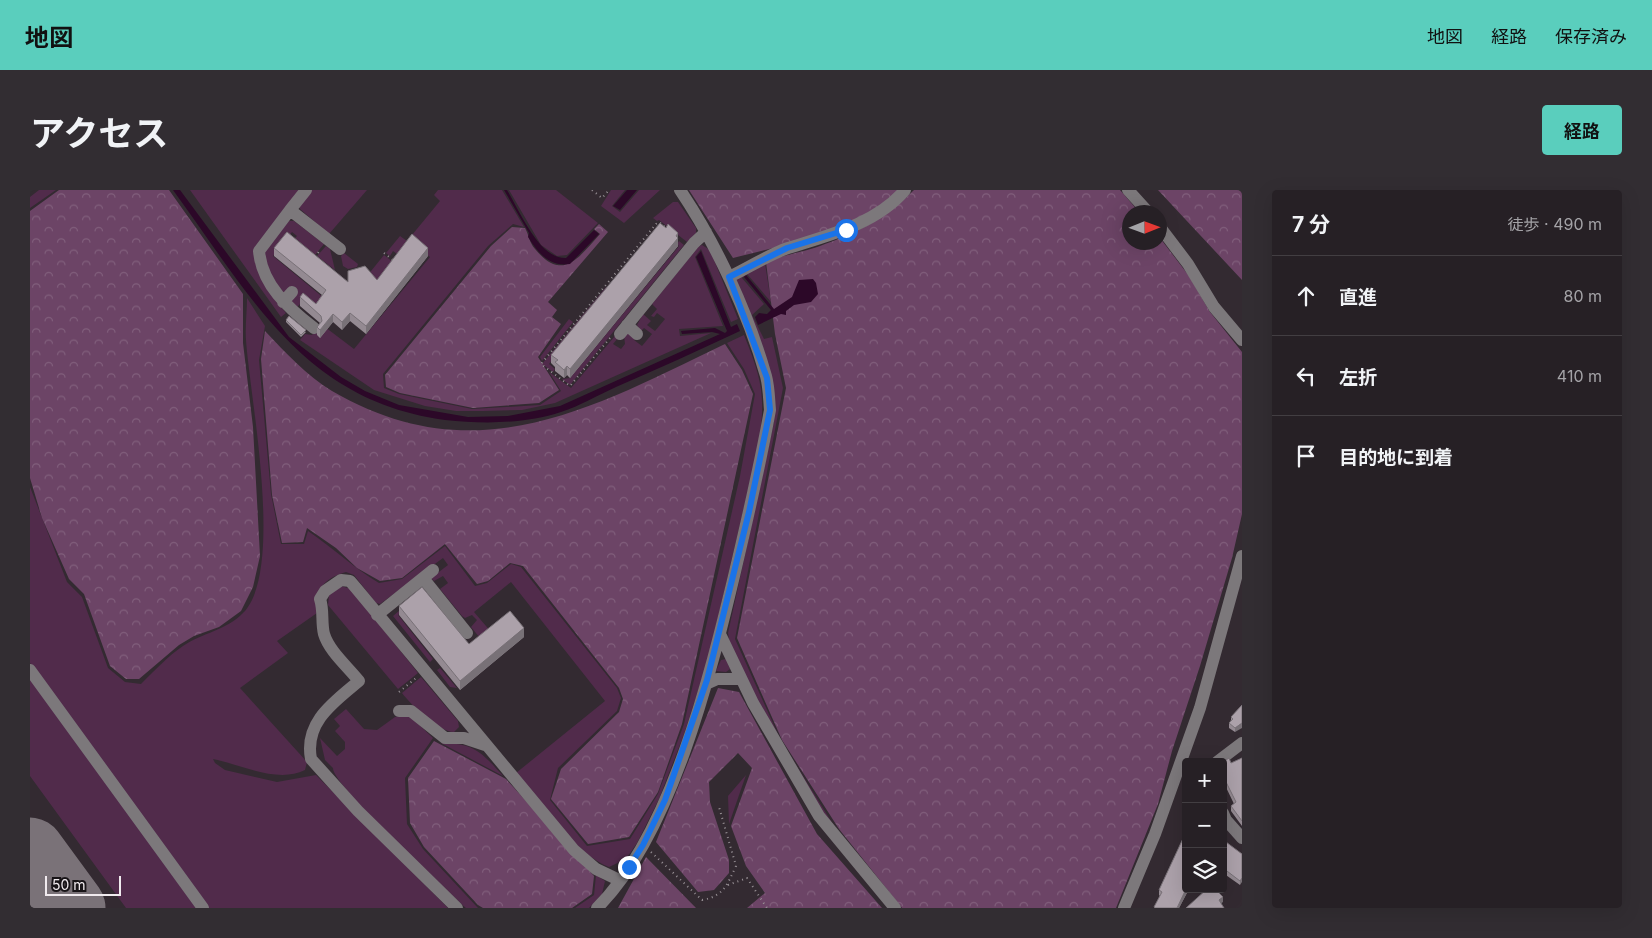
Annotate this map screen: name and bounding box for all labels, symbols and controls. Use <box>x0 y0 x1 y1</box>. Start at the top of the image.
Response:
text: 地図 <box>25 23 73 52</box>
text: 地図 <box>1427 26 1463 47</box>
text: 経路 <box>1491 26 1527 47</box>
text: 保存済み <box>1555 26 1627 47</box>
button: 経路 <box>1542 105 1622 155</box>
text: アクセス <box>30 112 168 154</box>
north arrow <box>1122 205 1167 250</box>
text: 7 分 <box>1292 212 1330 237</box>
text: 徒歩 · 490 m <box>1508 214 1602 234</box>
route start <box>835 219 858 242</box>
icon: ahead <box>1292 282 1320 310</box>
text: 直進 <box>1339 286 1377 309</box>
text: 80 m <box>1563 286 1602 306</box>
icon: left <box>1292 362 1320 390</box>
text: 左折 <box>1339 366 1377 389</box>
text: 410 m <box>1557 366 1602 386</box>
icon: arrive <box>1292 442 1320 470</box>
text: 目的地に到着 <box>1339 446 1453 469</box>
map controls <box>1182 758 1227 893</box>
button: + <box>1182 758 1227 803</box>
button: − <box>1182 803 1227 848</box>
button: layers <box>1182 848 1227 893</box>
route end <box>618 856 641 879</box>
scale bar <box>45 873 121 896</box>
text: 50 m <box>52 876 86 893</box>

